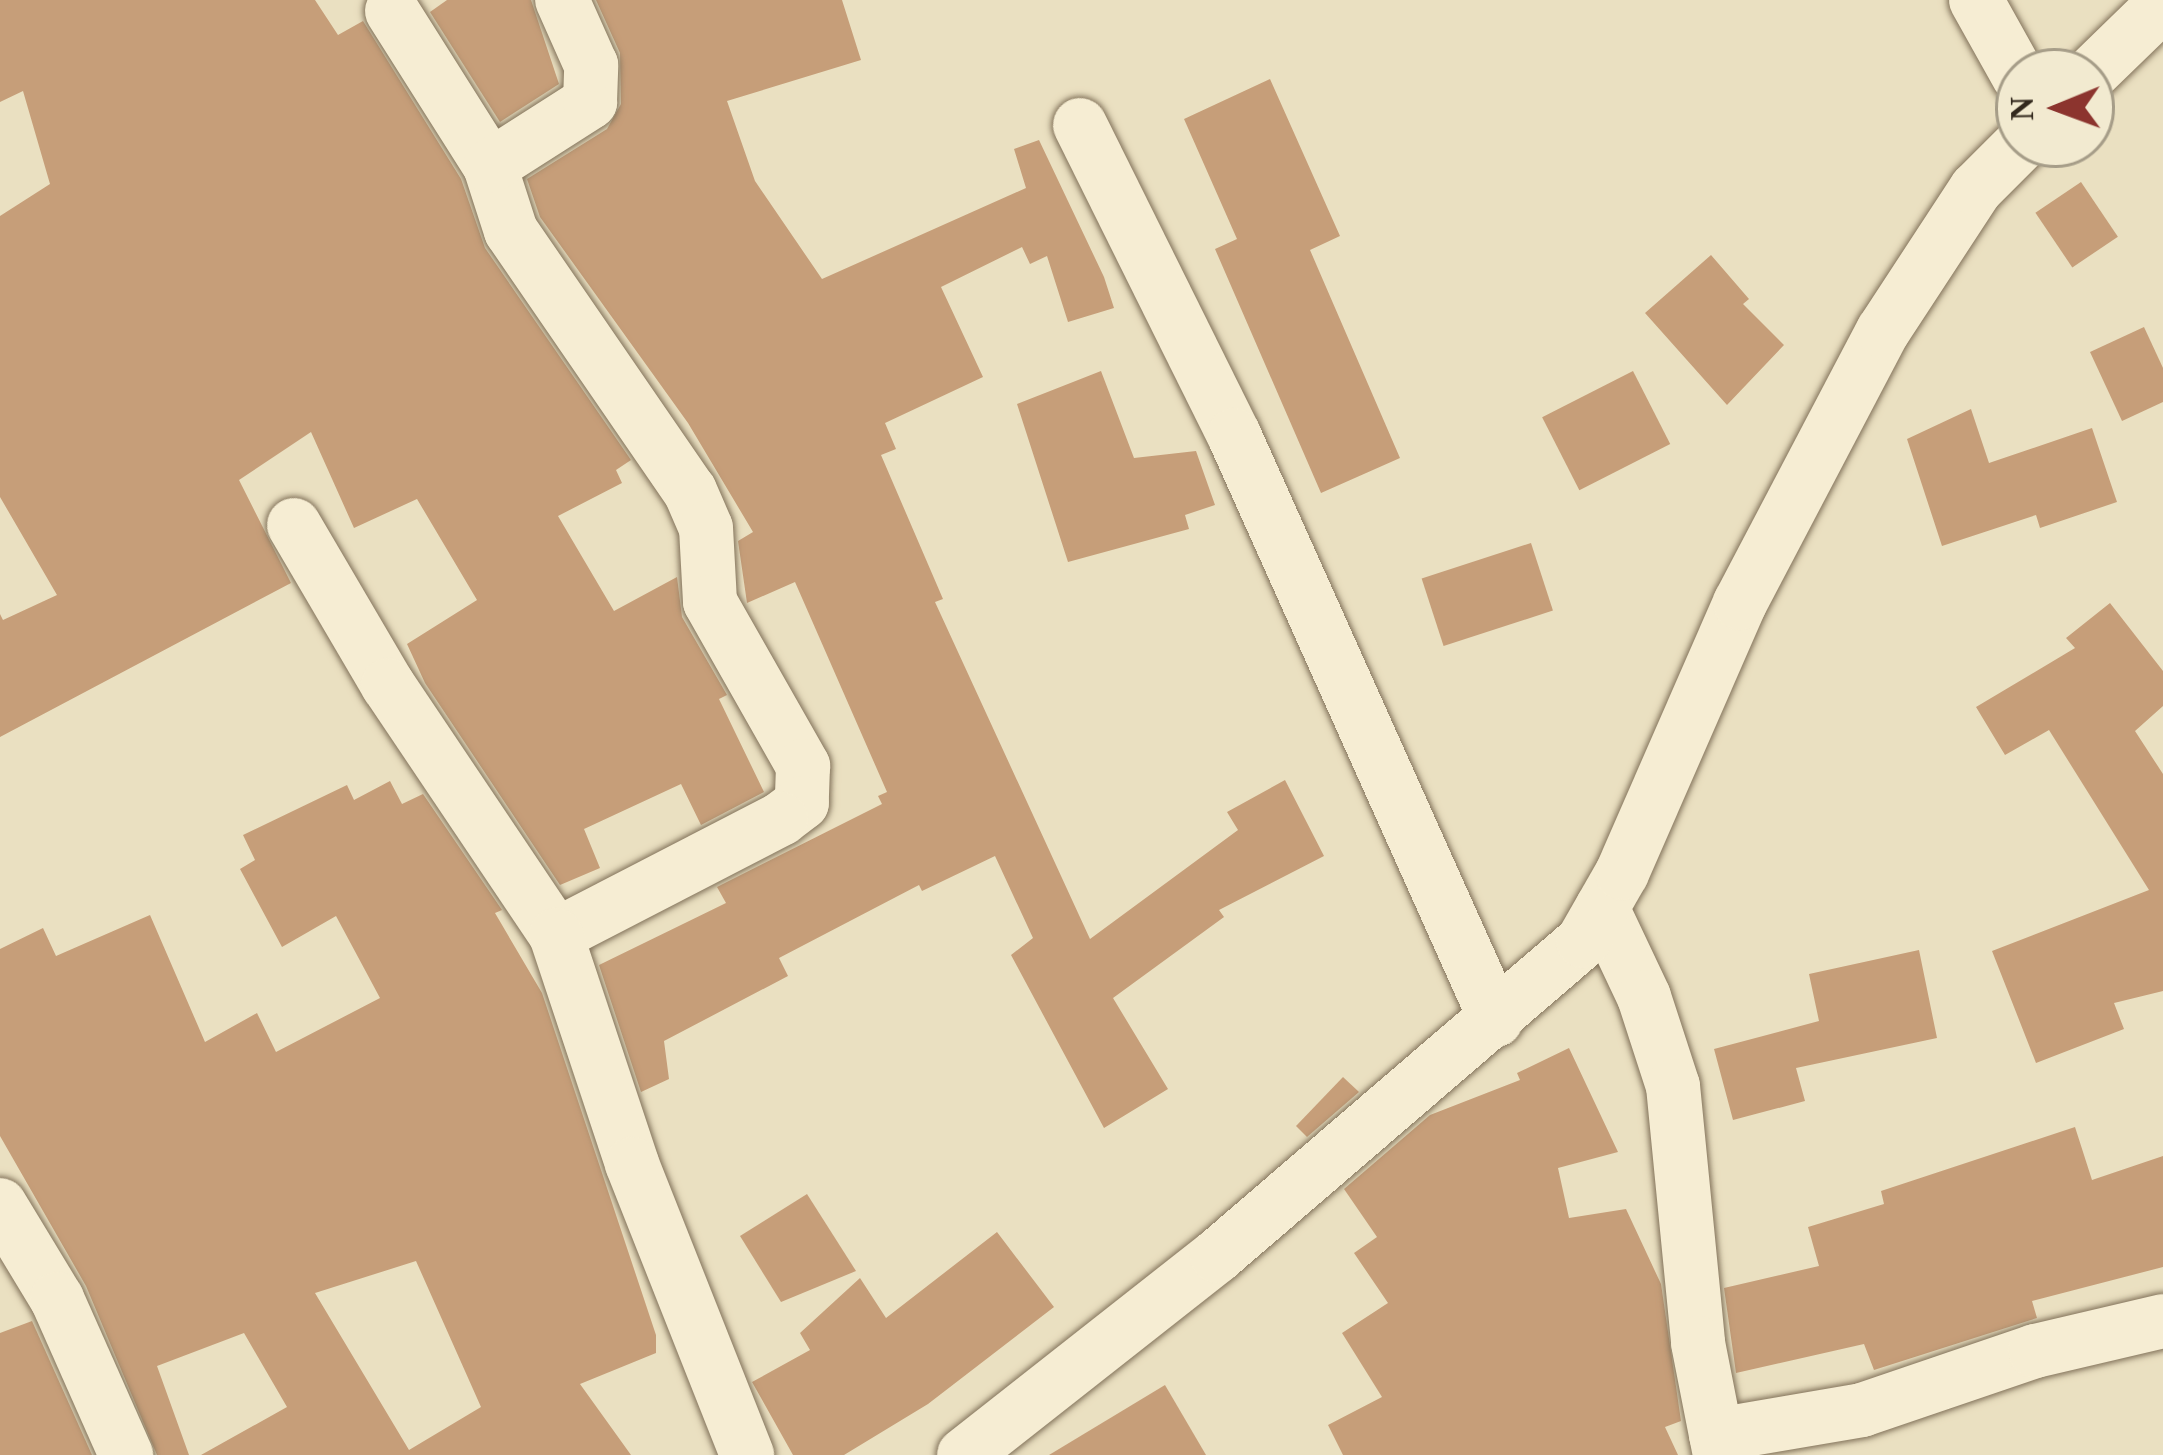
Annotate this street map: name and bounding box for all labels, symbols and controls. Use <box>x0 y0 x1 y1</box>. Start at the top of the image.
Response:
north arrow <box>1995 48 2115 168</box>
text: N <box>2004 96 2040 121</box>

